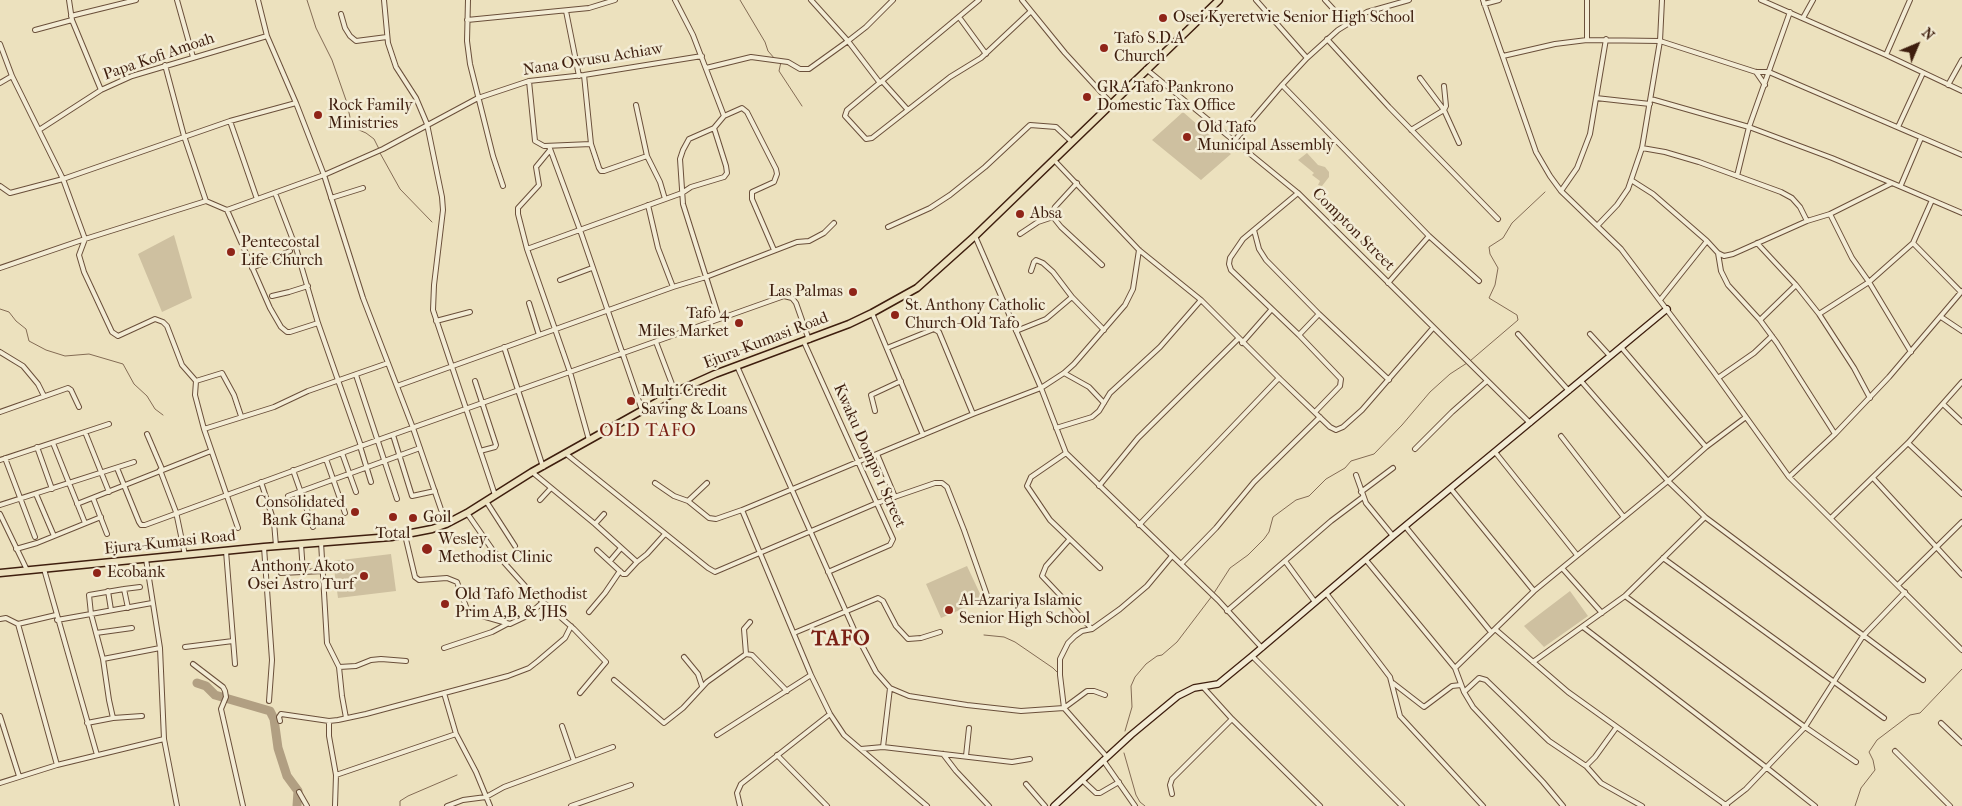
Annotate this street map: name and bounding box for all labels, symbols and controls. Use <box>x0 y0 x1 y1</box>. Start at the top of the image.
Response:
place label: Osei Kyeretwie Senior High School <box>1173 8 1414 28</box>
marker: Osei Kyeretwie Senior High School <box>1157 12 1169 24</box>
north arrow <box>1892 20 1942 70</box>
text: N <box>1918 24 1938 44</box>
street label: Papa Kofi Amoah <box>101 29 217 85</box>
place label: Tafo S.D.A Church <box>1114 29 1184 67</box>
street label: Nana Owusu Achiaw <box>522 39 664 81</box>
marker: Tafo S.D.A Church <box>1098 42 1110 54</box>
place label: GRA Tafo Pankrono Domestic Tax Office <box>1097 78 1235 116</box>
marker: GRA Tafo Pankrono Domestic Tax Office <box>1081 91 1093 103</box>
place label: Rock Family Ministries <box>328 96 413 134</box>
marker: Rock Family Ministries <box>312 109 324 121</box>
place label: Old Tafo Municipal Assembly <box>1197 118 1334 156</box>
marker: Old Tafo Municipal Assembly <box>1181 131 1193 143</box>
street label: Compton Street <box>1308 185 1398 275</box>
place label: Absa <box>1030 204 1062 224</box>
marker: Absa <box>1014 208 1026 220</box>
place label: Pentecostal Life Church <box>241 233 323 271</box>
marker: Pentecostal Life Church <box>225 246 237 258</box>
place label: Las Palmas <box>769 282 843 302</box>
marker: Las Palmas <box>847 286 859 298</box>
place label: St. Anthony Catholic Church-Old Tafo <box>905 296 1045 334</box>
place label: Tafo 4 Miles Market <box>638 304 729 342</box>
street label: Ejura-Kumasi Road <box>701 308 831 374</box>
marker: St. Anthony Catholic Church-Old Tafo <box>889 309 901 321</box>
marker: Tafo 4 Miles Market <box>733 317 745 329</box>
street label: Kwaku Dompo 1 Street <box>829 381 909 531</box>
place label: Multi Credit Saving & Loans <box>641 382 747 420</box>
marker: Multi Credit Saving & Loans <box>625 395 637 407</box>
district label: OLD TAFO <box>598 421 698 443</box>
place label: Consolidated Bank Ghana <box>256 493 345 531</box>
marker: Consolidated Bank Ghana <box>349 506 361 518</box>
place label: Goil <box>423 508 451 528</box>
marker: Total <box>387 511 399 523</box>
marker: Goil <box>407 512 419 524</box>
place label: Total <box>376 524 410 544</box>
street label: Ejura-Kumasi Road <box>103 527 237 559</box>
place label: Wesley Methodist Clinic <box>438 530 552 568</box>
marker: Wesley Methodist Clinic <box>420 542 434 556</box>
place label: Anthony Akoto Osei Astro Turf <box>248 557 354 595</box>
place label: Ecobank <box>107 563 165 583</box>
marker: Ecobank <box>91 567 103 579</box>
marker: Anthony Akoto Osei Astro Turf <box>358 570 370 582</box>
place label: Old Tafo Methodist Prim A,B, & JHS <box>455 585 588 623</box>
place label: Al-Azariya Islamic Senior High School <box>959 591 1090 629</box>
marker: Old Tafo Methodist Prim A,B, & JHS <box>439 598 451 610</box>
marker: Al-Azariya Islamic Senior High School <box>943 604 955 616</box>
district label: TAFO <box>811 627 871 653</box>

